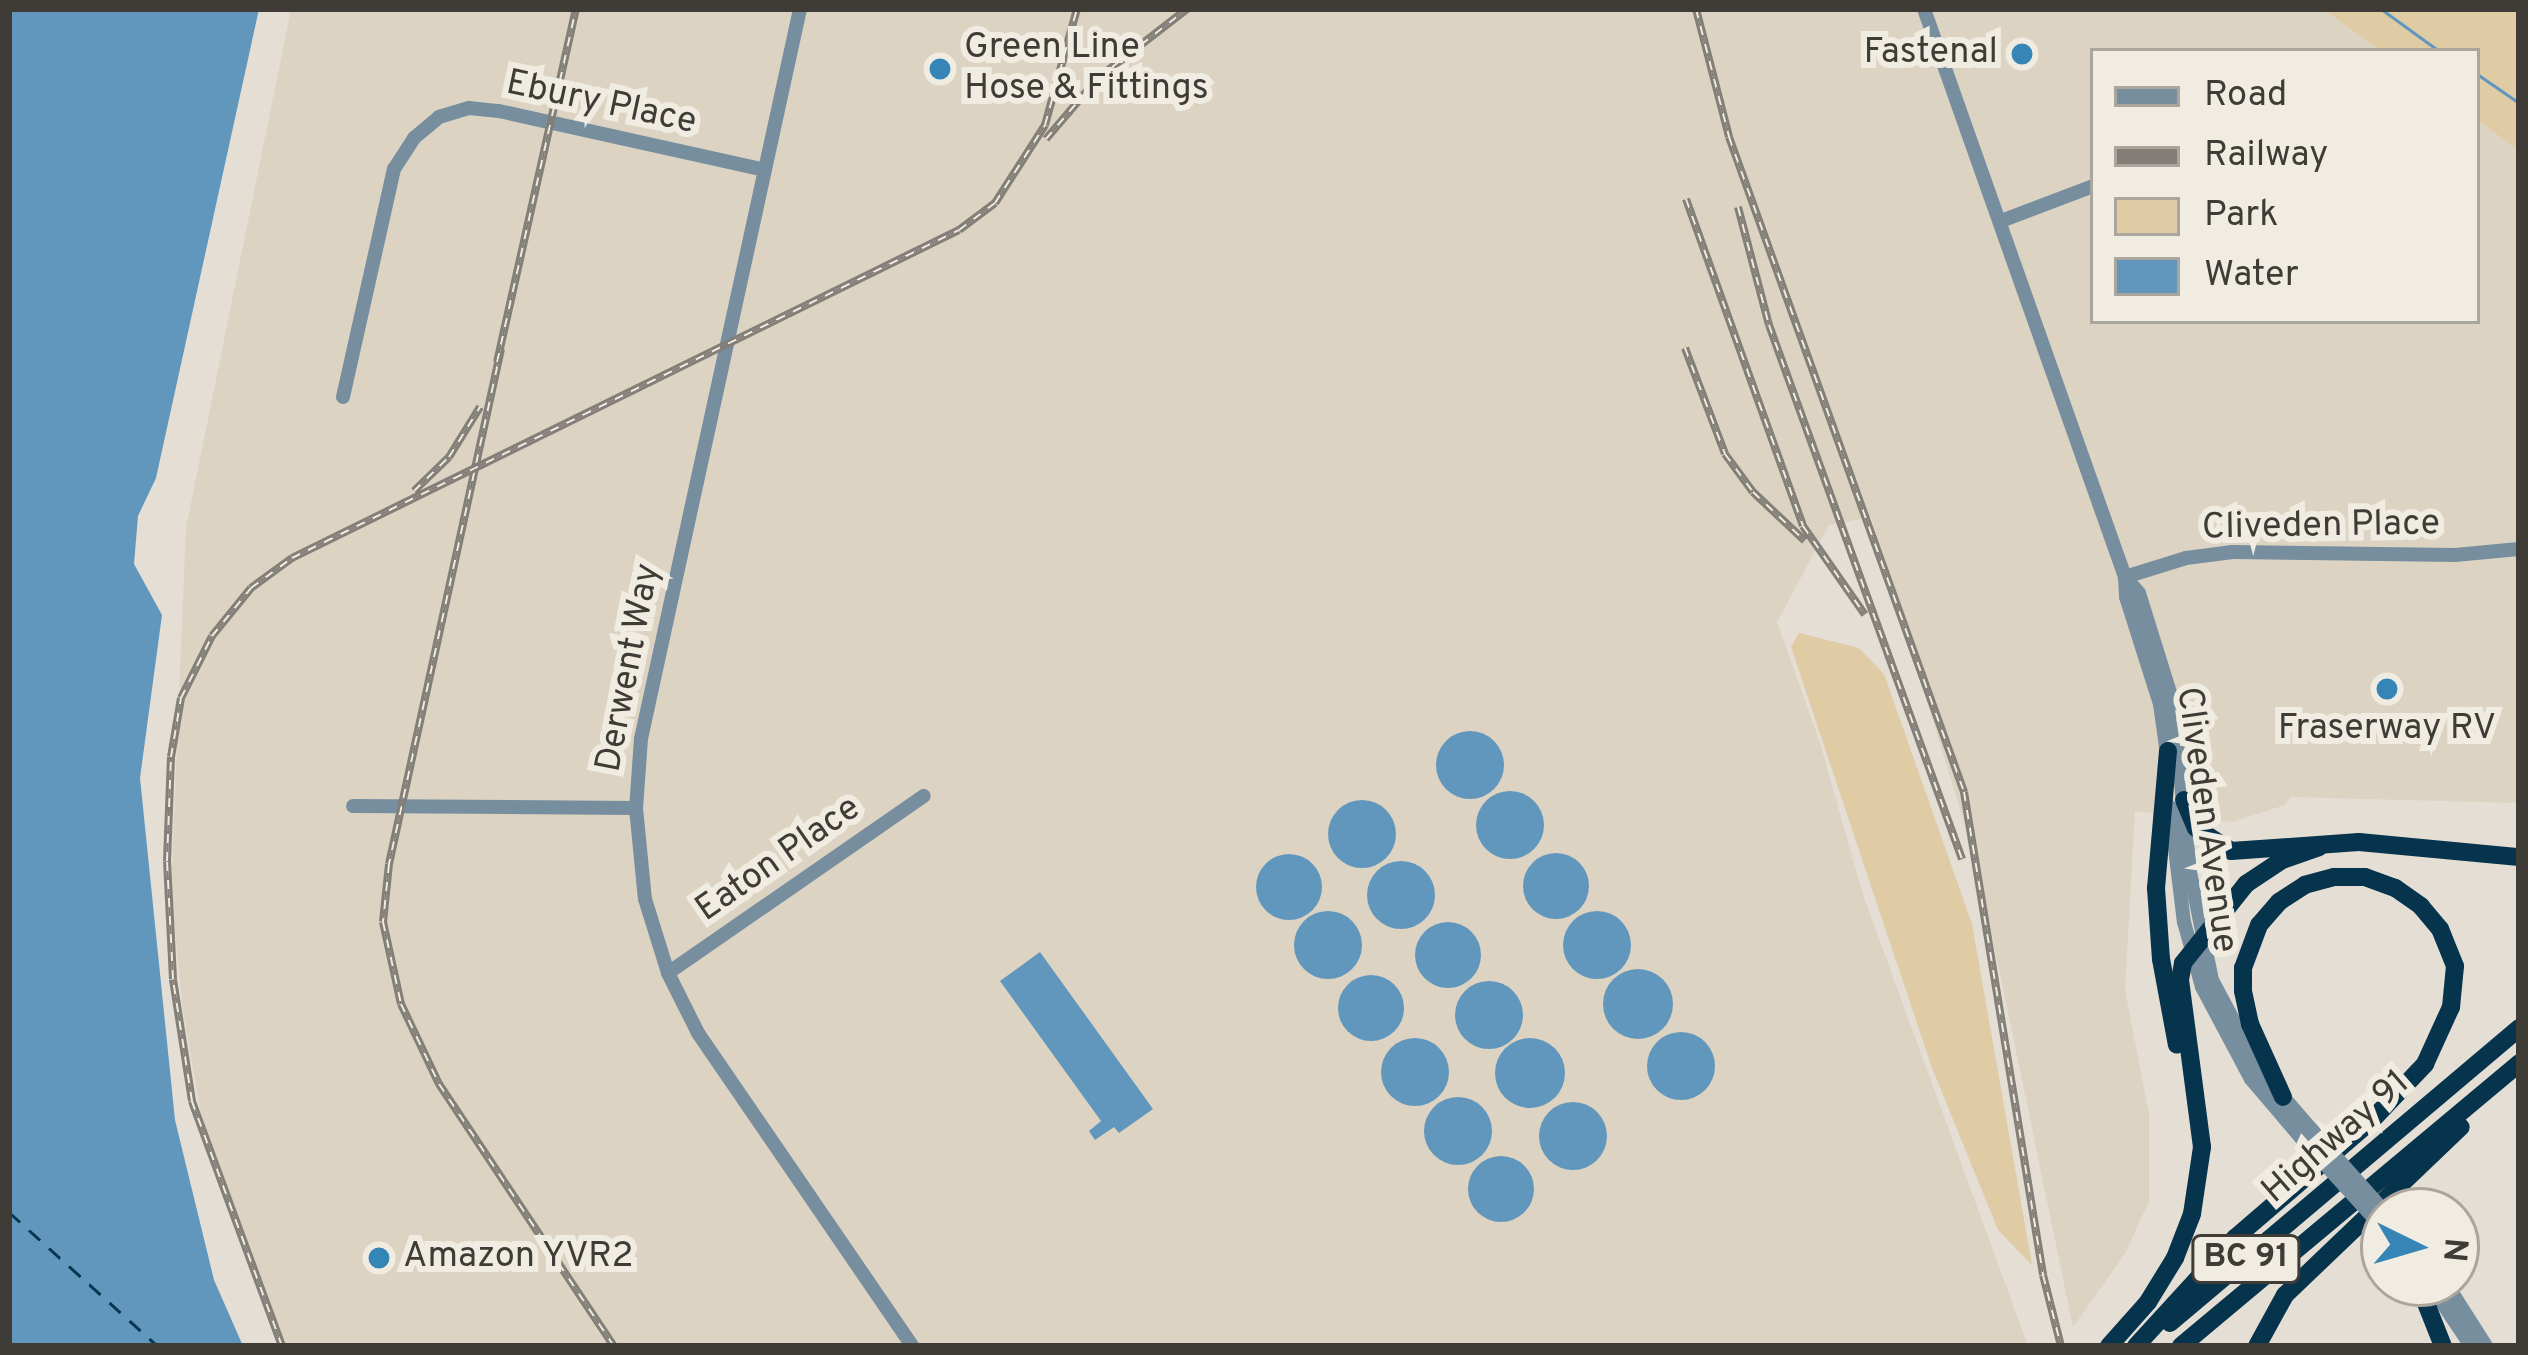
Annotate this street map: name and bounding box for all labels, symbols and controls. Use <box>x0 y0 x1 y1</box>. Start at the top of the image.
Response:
place label: Green Line Hose & Fittings <box>964 26 1209 111</box>
place label: Fastenal <box>1863 32 1998 76</box>
marker: Fastenal <box>2009 41 2035 67</box>
legend <box>2090 48 2480 324</box>
marker: Green Line Hose & Fittings <box>927 56 953 82</box>
street label: Ebury Place <box>502 63 700 145</box>
text: Road <box>2204 73 2287 119</box>
text: Railway <box>2204 133 2328 179</box>
text: Park <box>2204 193 2278 239</box>
text: Water <box>2204 253 2299 299</box>
street label: Cliveden Place <box>2202 503 2440 551</box>
street label: Derwent Way <box>589 560 671 776</box>
marker: Fraserway RV <box>2374 676 2400 702</box>
street label: Cliveden Avenue <box>2165 684 2245 956</box>
place label: Fraserway RV <box>2278 708 2496 752</box>
street label: Eaton Place <box>688 788 870 932</box>
street label: Highway 91 <box>2254 1062 2420 1214</box>
north arrow <box>2360 1187 2480 1307</box>
road number: BC 91 <box>2189 1232 2303 1286</box>
place label: Amazon YVR2 <box>403 1236 635 1280</box>
text: N <box>2431 1236 2475 1264</box>
marker: Amazon YVR2 <box>366 1245 392 1271</box>

